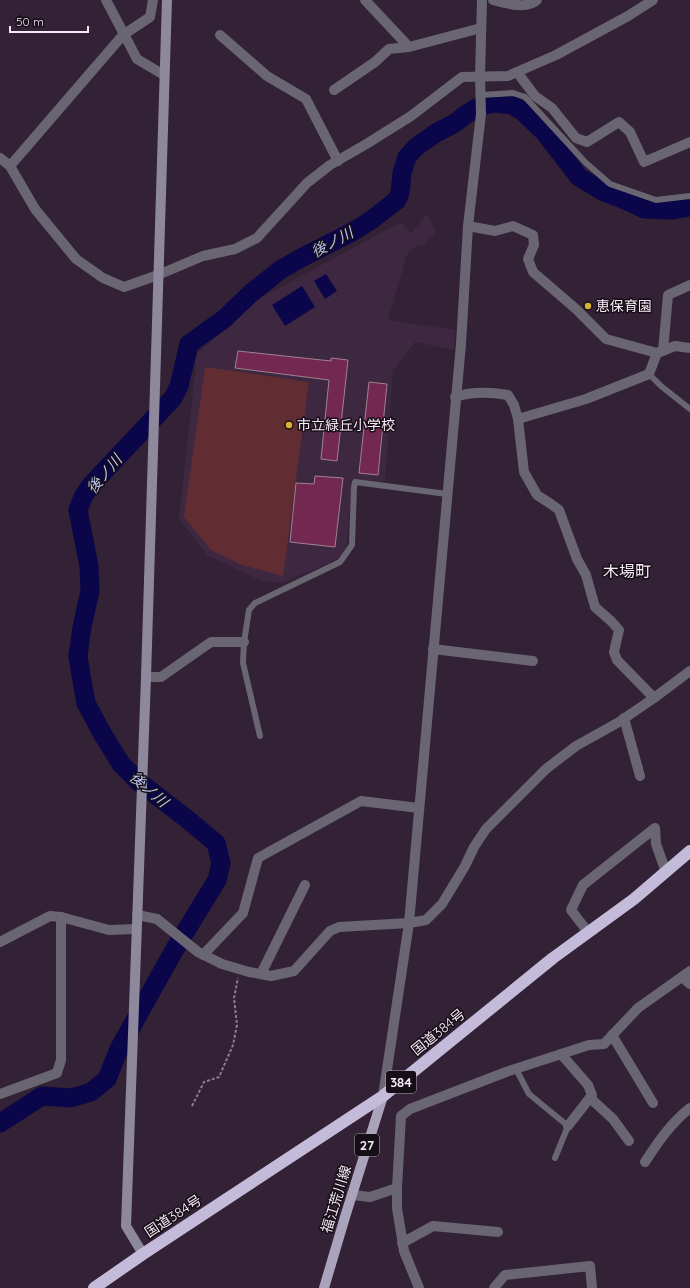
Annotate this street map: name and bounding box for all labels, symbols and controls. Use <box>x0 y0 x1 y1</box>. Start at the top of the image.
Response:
scale bar <box>10 8 88 34</box>
text: 50 m <box>16 14 44 29</box>
water label: 後ノ川 <box>308 222 358 261</box>
place label: 恵保育園 <box>596 297 652 315</box>
marker: 恵保育園 <box>583 301 593 311</box>
place label: 市立緑丘小学校 <box>297 416 395 434</box>
marker: 市立緑丘小学校 <box>284 420 294 430</box>
water label: 後ノ川 <box>82 449 127 497</box>
district label: 木場町 <box>603 561 651 581</box>
water label: 後ノ川 <box>126 767 174 812</box>
street label: 国道384号 <box>407 1005 469 1059</box>
road number: 384 <box>386 1071 416 1093</box>
road number: 27 <box>355 1134 379 1156</box>
street label: 福江荒川線 <box>317 1163 355 1235</box>
street label: 国道384号 <box>141 1191 205 1241</box>

